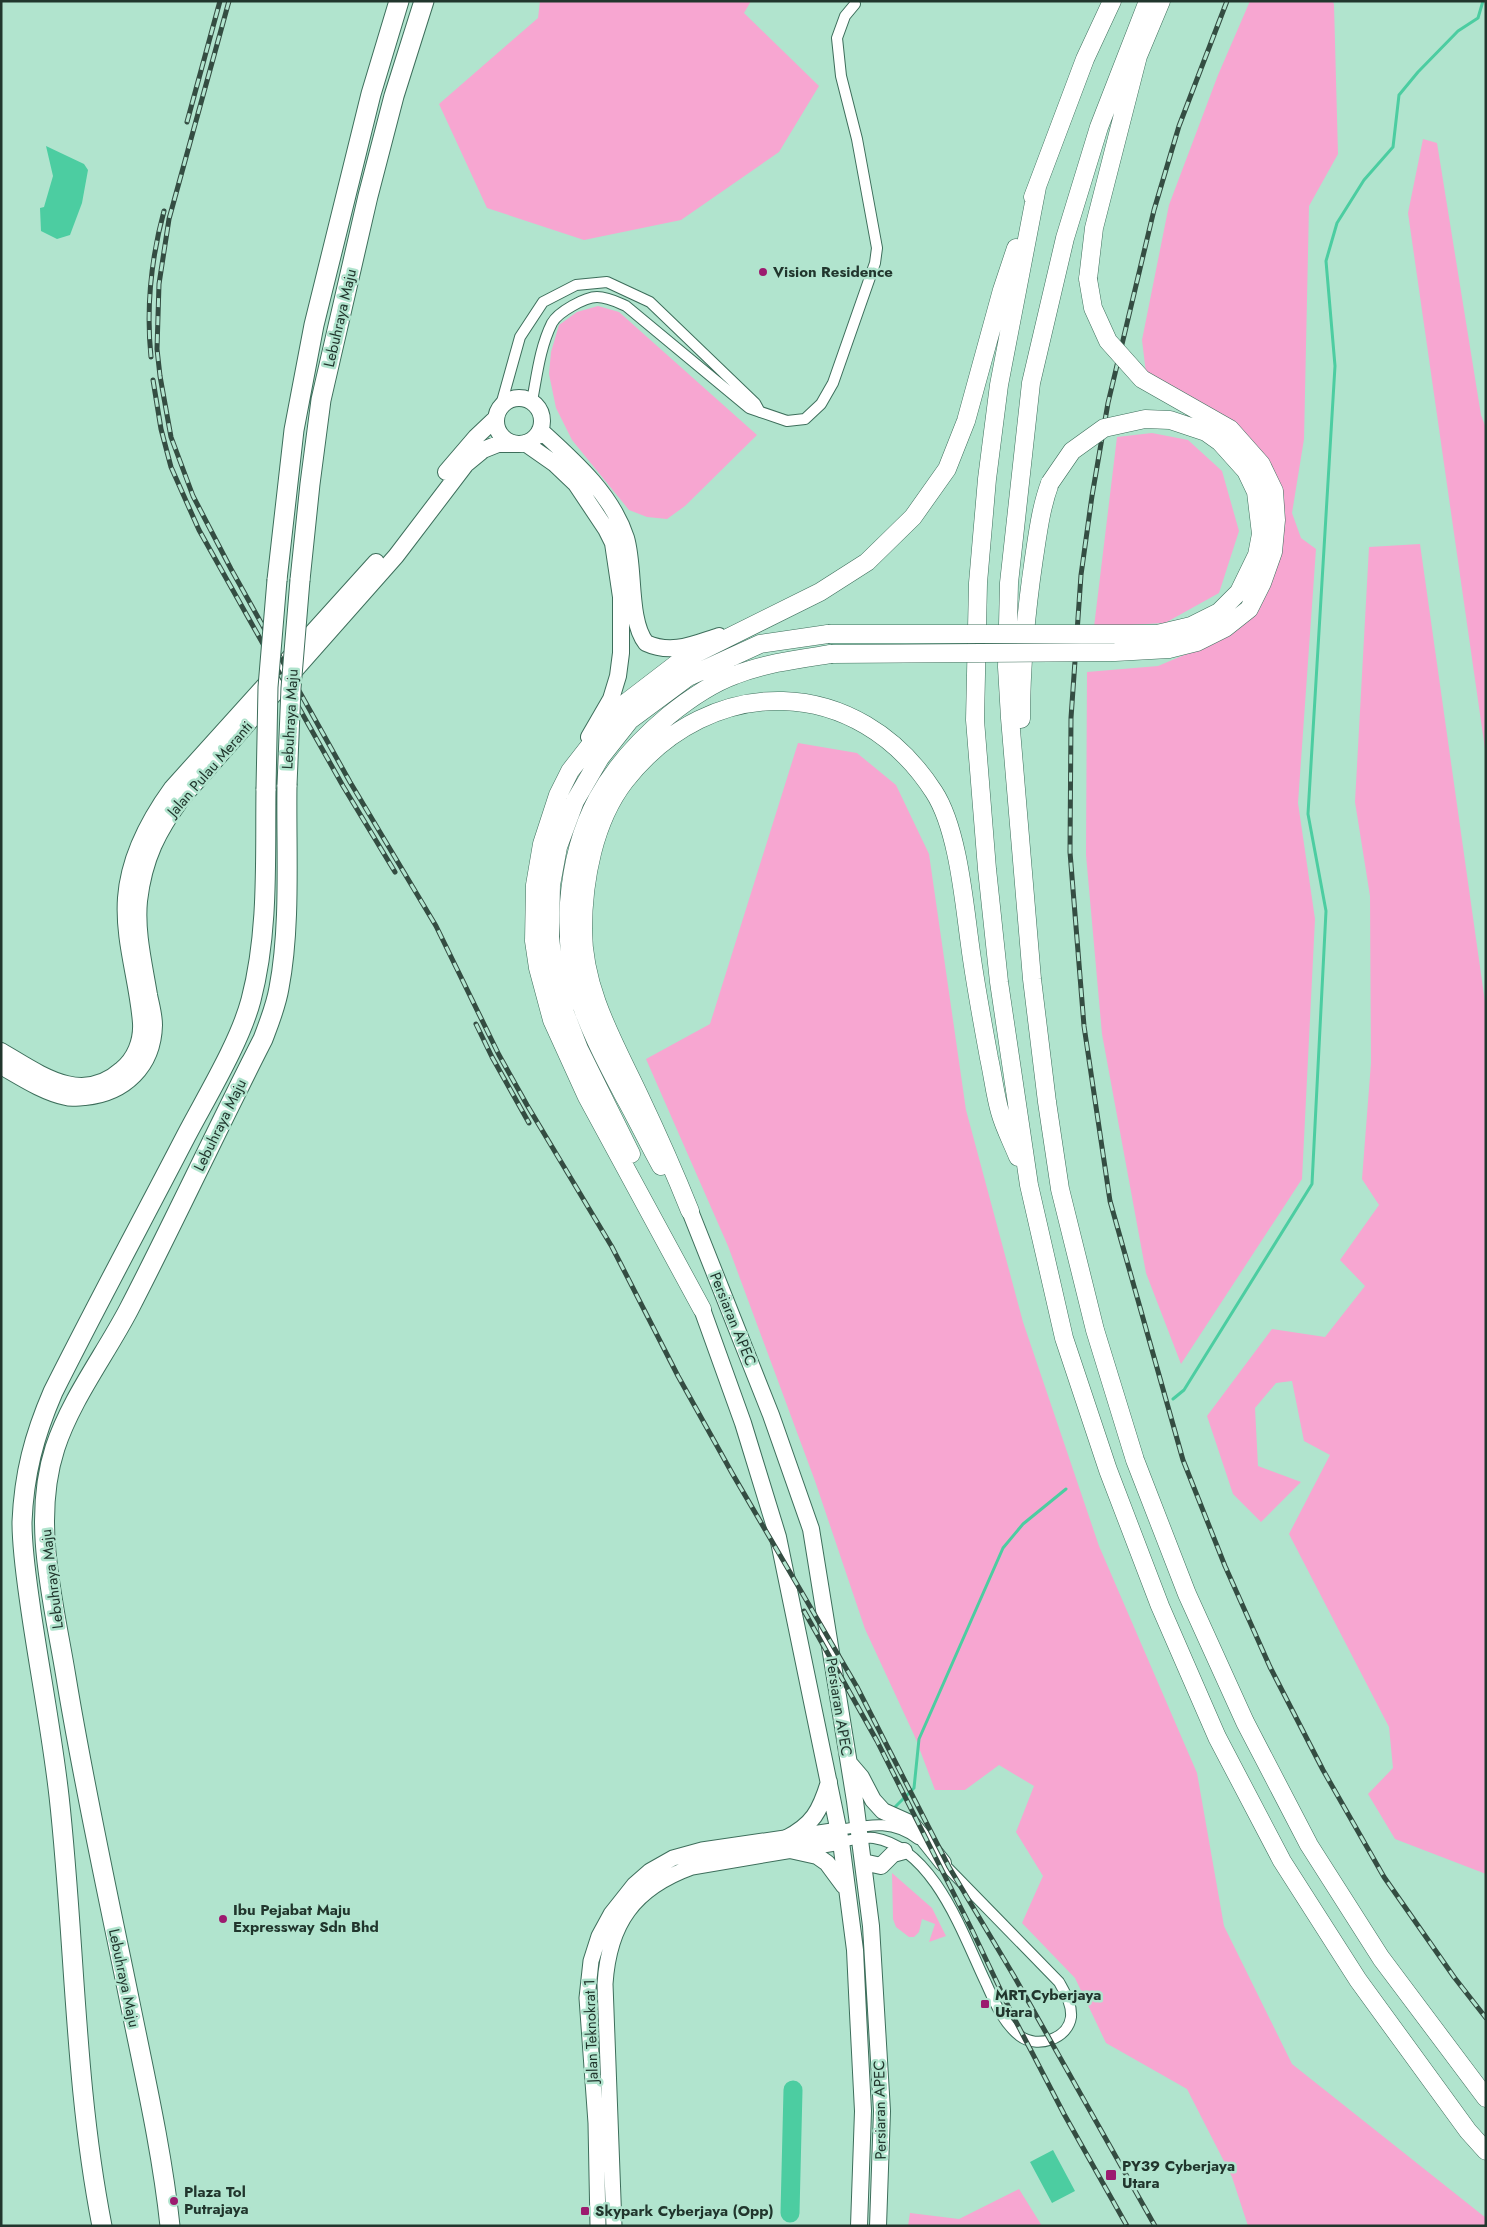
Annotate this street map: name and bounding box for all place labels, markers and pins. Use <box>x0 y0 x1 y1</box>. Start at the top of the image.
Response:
place label: Vision Residence <box>772 261 893 283</box>
marker: Vision Residence <box>757 266 769 278</box>
place label: Ibu Pejabat Maju Expressway Sdn Bhd <box>233 1899 379 1938</box>
marker: Ibu Pejabat Maju Expressway Sdn Bhd <box>217 1913 229 1925</box>
place label: MRT Cyberjaya Utara <box>995 1984 1101 2023</box>
marker: MRT Cyberjaya Utara <box>979 1998 991 2010</box>
place label: PY39 Cyberjaya Utara <box>1122 2155 1235 2194</box>
marker: PY39 Cyberjaya Utara <box>1104 2168 1118 2182</box>
place label: Plaza Tol Putrajaya <box>184 2181 249 2220</box>
marker: Plaza Tol Putrajaya <box>168 2195 180 2207</box>
place label: Skypark Cyberjaya (Opp) <box>595 2200 774 2222</box>
marker: Skypark Cyberjaya (Opp) <box>579 2205 591 2217</box>

